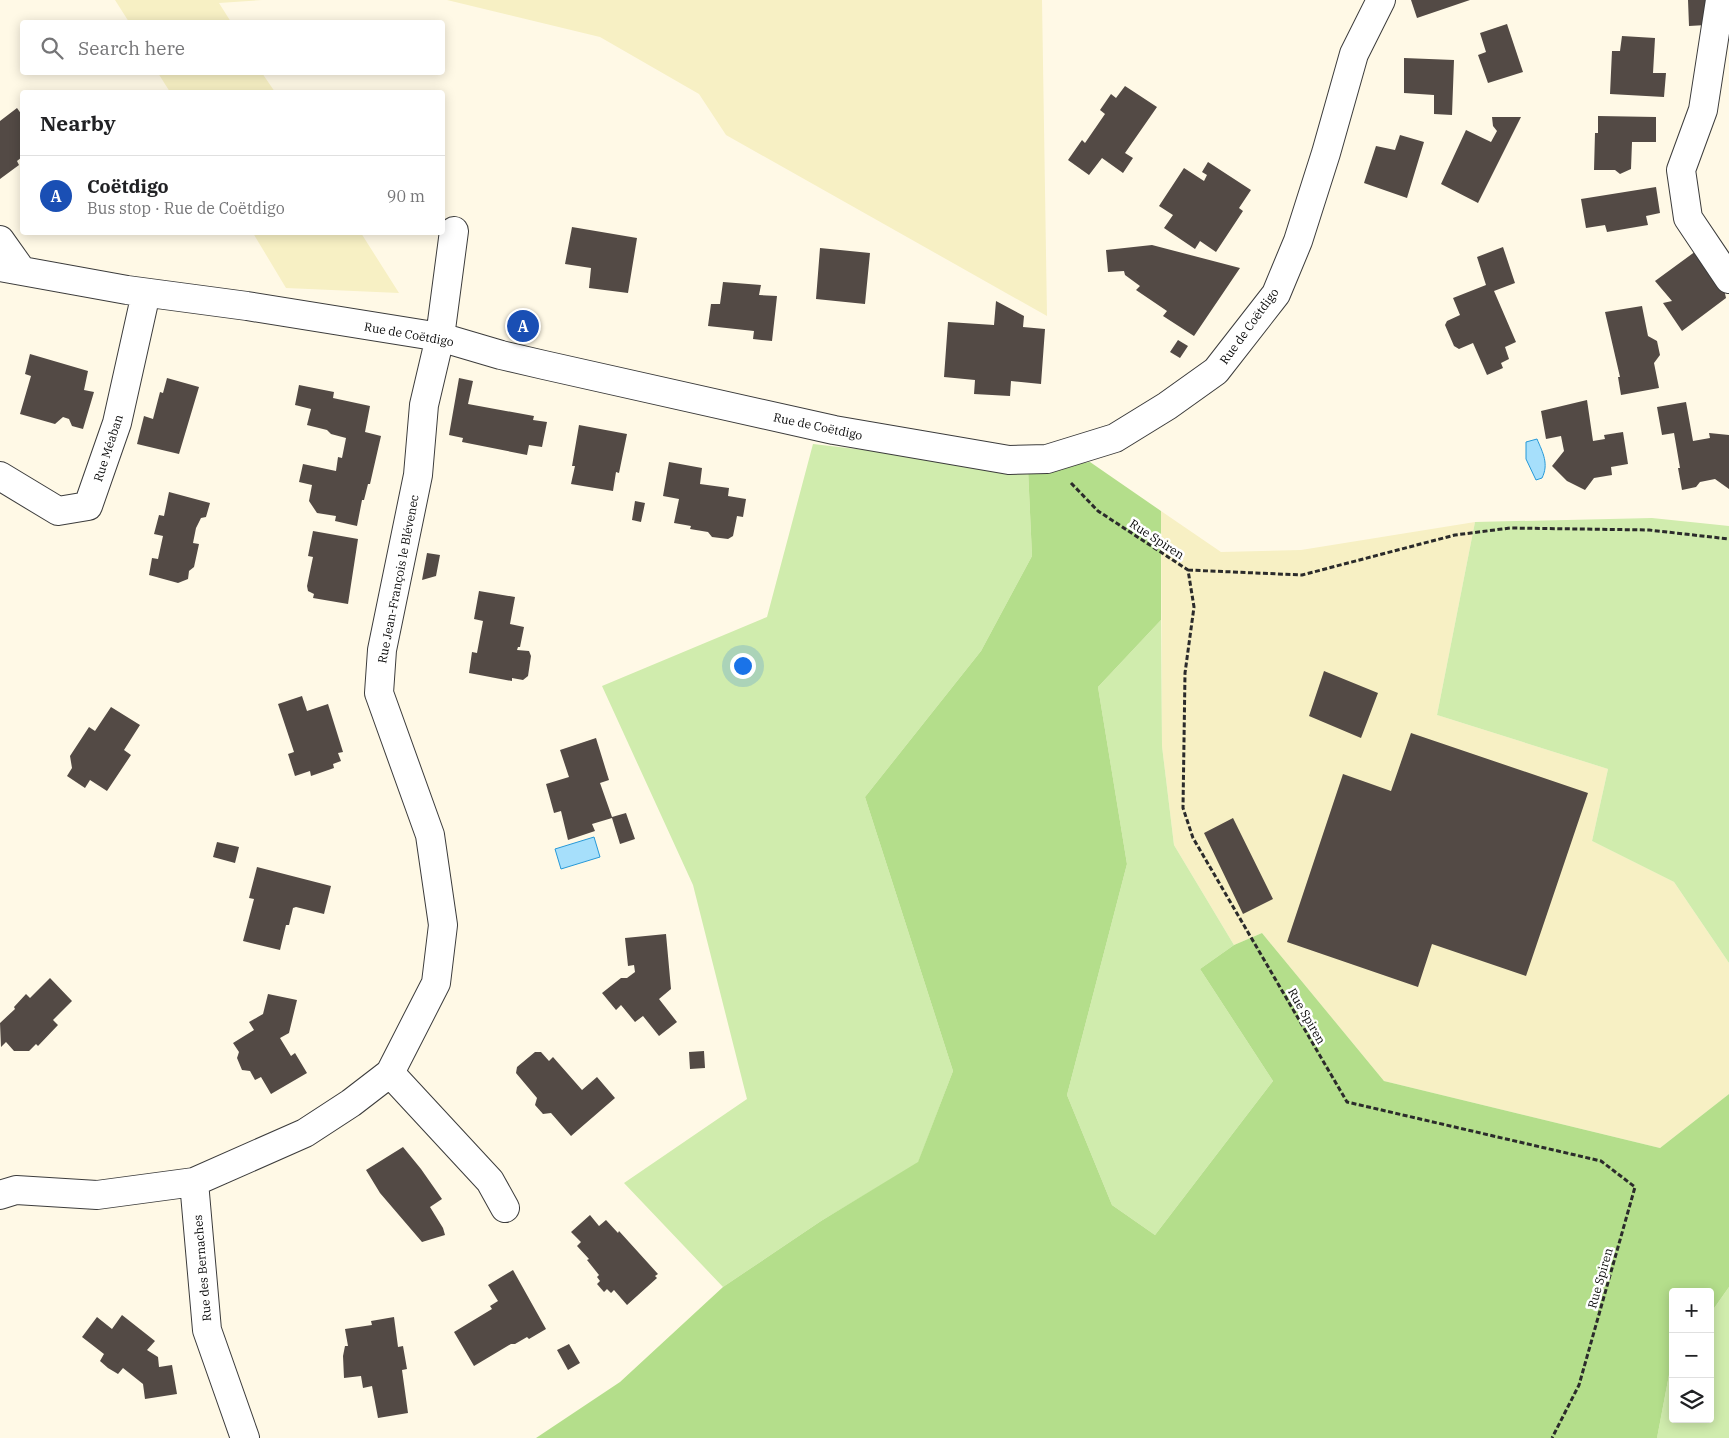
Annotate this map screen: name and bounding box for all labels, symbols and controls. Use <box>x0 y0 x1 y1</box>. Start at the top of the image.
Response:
search box <box>20 20 445 75</box>
icon: search <box>38 34 66 62</box>
text: Search here <box>78 36 185 60</box>
text: Nearby <box>40 109 116 137</box>
text: Coëtdigo <box>87 174 169 198</box>
text: A <box>50 186 62 206</box>
text: 90 m <box>387 186 425 206</box>
text: Bus stop · Rue de Coëtdigo <box>87 198 285 218</box>
street label: Rue de Coëtdigo <box>1216 285 1282 367</box>
pin: A <box>507 307 539 345</box>
street label: Rue de Coëtdigo <box>363 319 455 349</box>
street label: Rue de Coëtdigo <box>772 409 864 443</box>
street label: Rue Méaban <box>90 412 126 483</box>
street label: Rue Jean-François le Blévenec <box>374 493 422 665</box>
street label: Rue Spiren <box>1127 516 1187 562</box>
your location <box>730 653 756 679</box>
street label: Rue Spiren <box>1285 985 1329 1047</box>
street label: Rue des Bernaches <box>190 1214 214 1322</box>
street label: Rue Spiren <box>1584 1246 1616 1310</box>
map controls <box>1669 1288 1714 1423</box>
button: + <box>1669 1288 1714 1333</box>
button: − <box>1669 1333 1714 1378</box>
button: layers <box>1669 1378 1714 1423</box>

